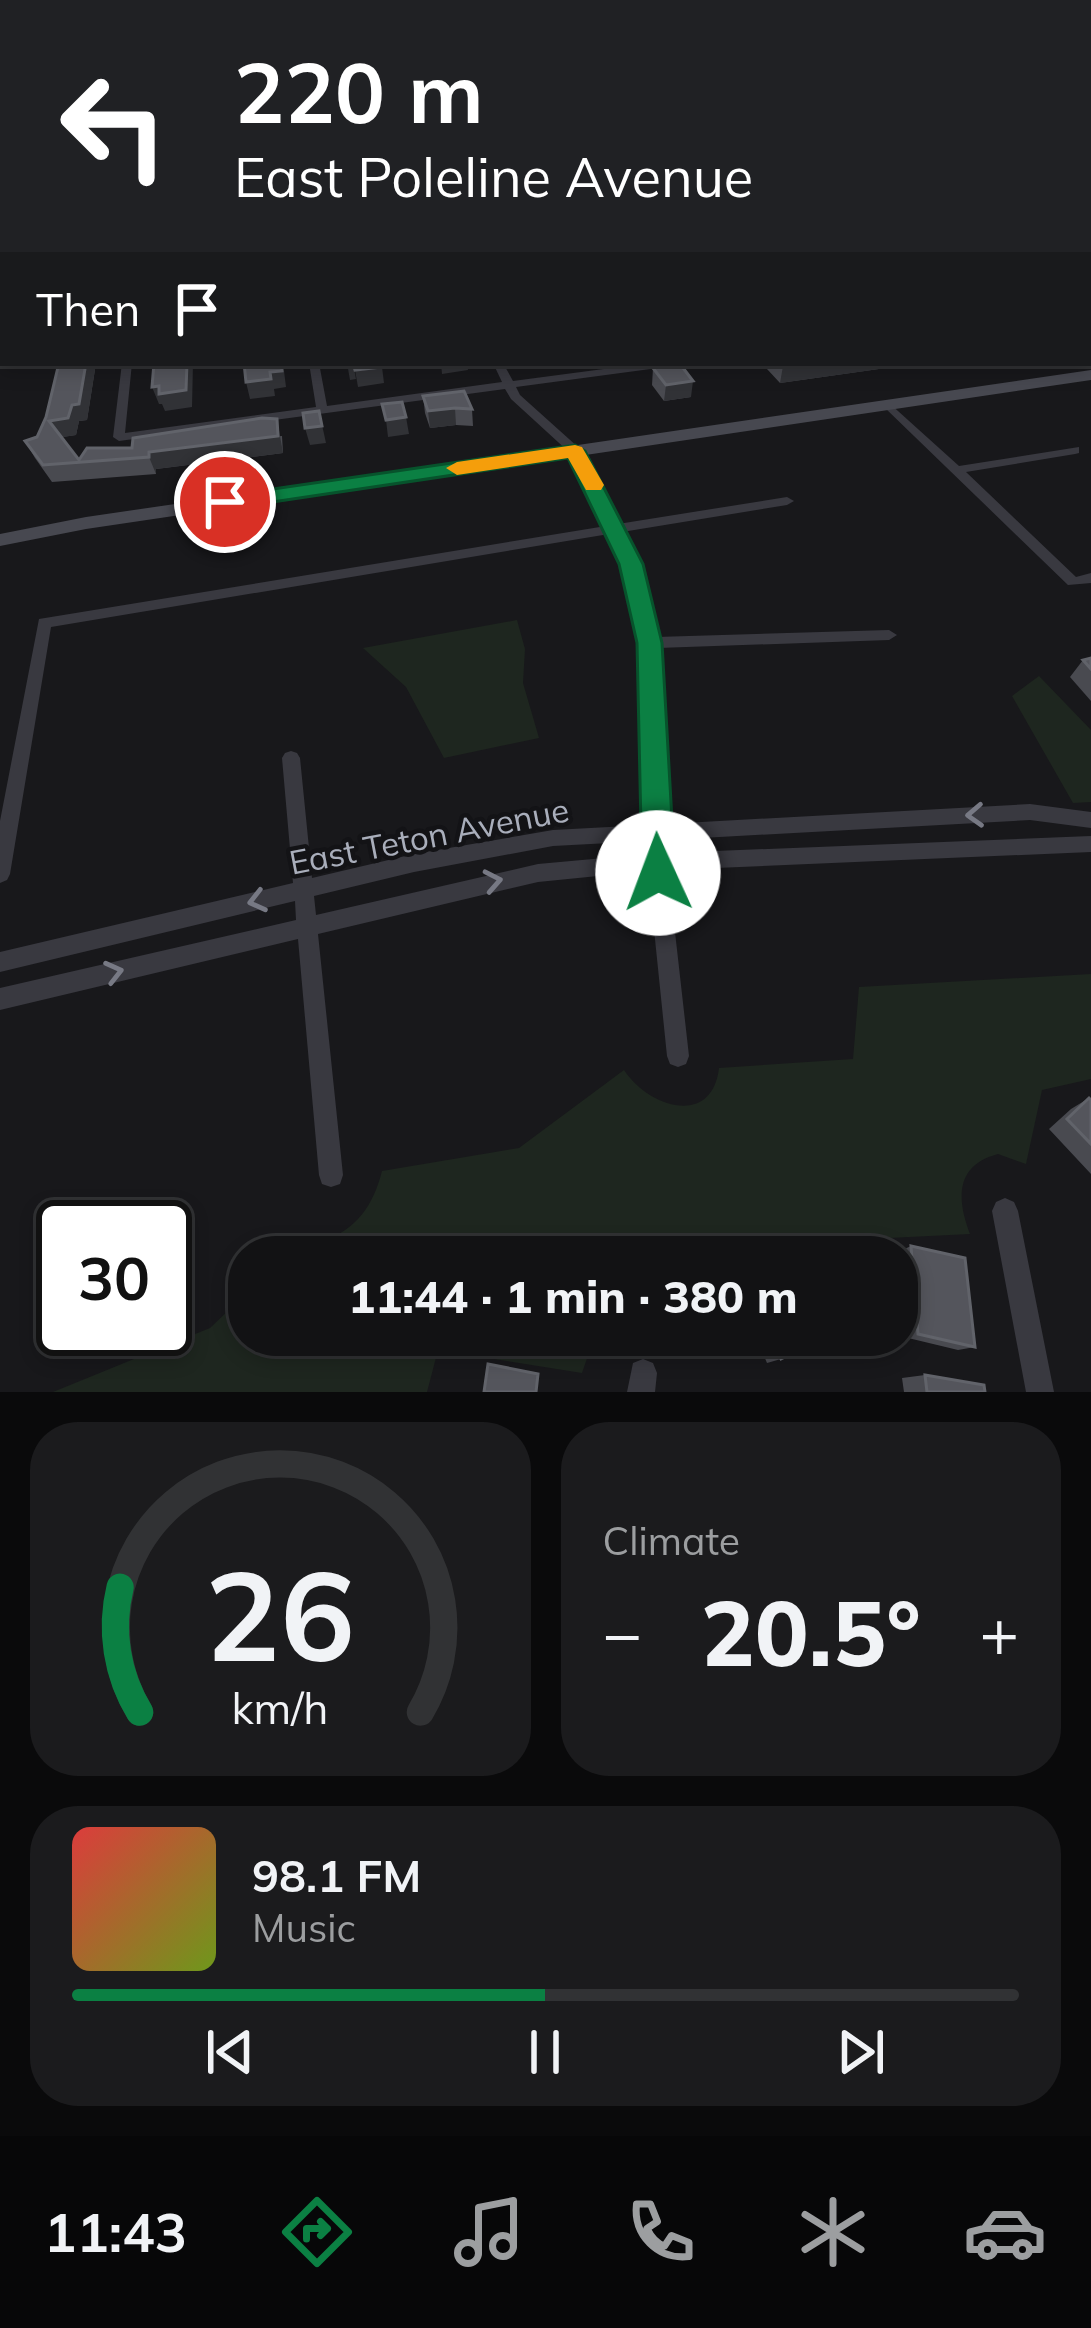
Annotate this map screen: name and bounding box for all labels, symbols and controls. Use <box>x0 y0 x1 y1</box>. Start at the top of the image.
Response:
text: 220 m <box>234 39 484 144</box>
icon: left <box>36 48 192 204</box>
text: East Poleline Avenue <box>234 143 753 211</box>
icon: arrive <box>164 276 230 342</box>
text: Then <box>36 281 140 337</box>
pin <box>174 451 276 553</box>
icon: arrive <box>192 469 258 535</box>
street label: East Teton Avenue <box>286 788 572 883</box>
one-way arrow <box>965 802 984 828</box>
position arrow <box>595 810 721 936</box>
one-way arrow <box>483 869 503 895</box>
one-way arrow <box>247 887 267 912</box>
one-way arrow <box>103 961 123 986</box>
speed limit sign: 30 <box>36 1200 192 1356</box>
text: 11:44 · 1 min · 380 m <box>348 1268 798 1324</box>
text: Climate <box>603 1516 740 1565</box>
text: 26 <box>205 1536 355 1692</box>
text: 20.5° <box>701 1576 921 1689</box>
text: − <box>603 1591 642 1674</box>
text: + <box>979 1591 1019 1674</box>
text: km/h <box>232 1681 329 1735</box>
text: 98.1 FM <box>252 1847 421 1903</box>
text: Music <box>252 1903 356 1952</box>
icon: previous <box>197 2019 263 2085</box>
icon: pause <box>512 2019 578 2085</box>
icon: next <box>828 2019 894 2085</box>
icon: directions <box>275 2190 359 2274</box>
icon: music <box>447 2190 531 2274</box>
icon: phone <box>619 2190 703 2274</box>
icon: climate <box>791 2190 875 2274</box>
icon: car <box>963 2190 1047 2274</box>
text: 11:43 <box>44 2198 187 2266</box>

